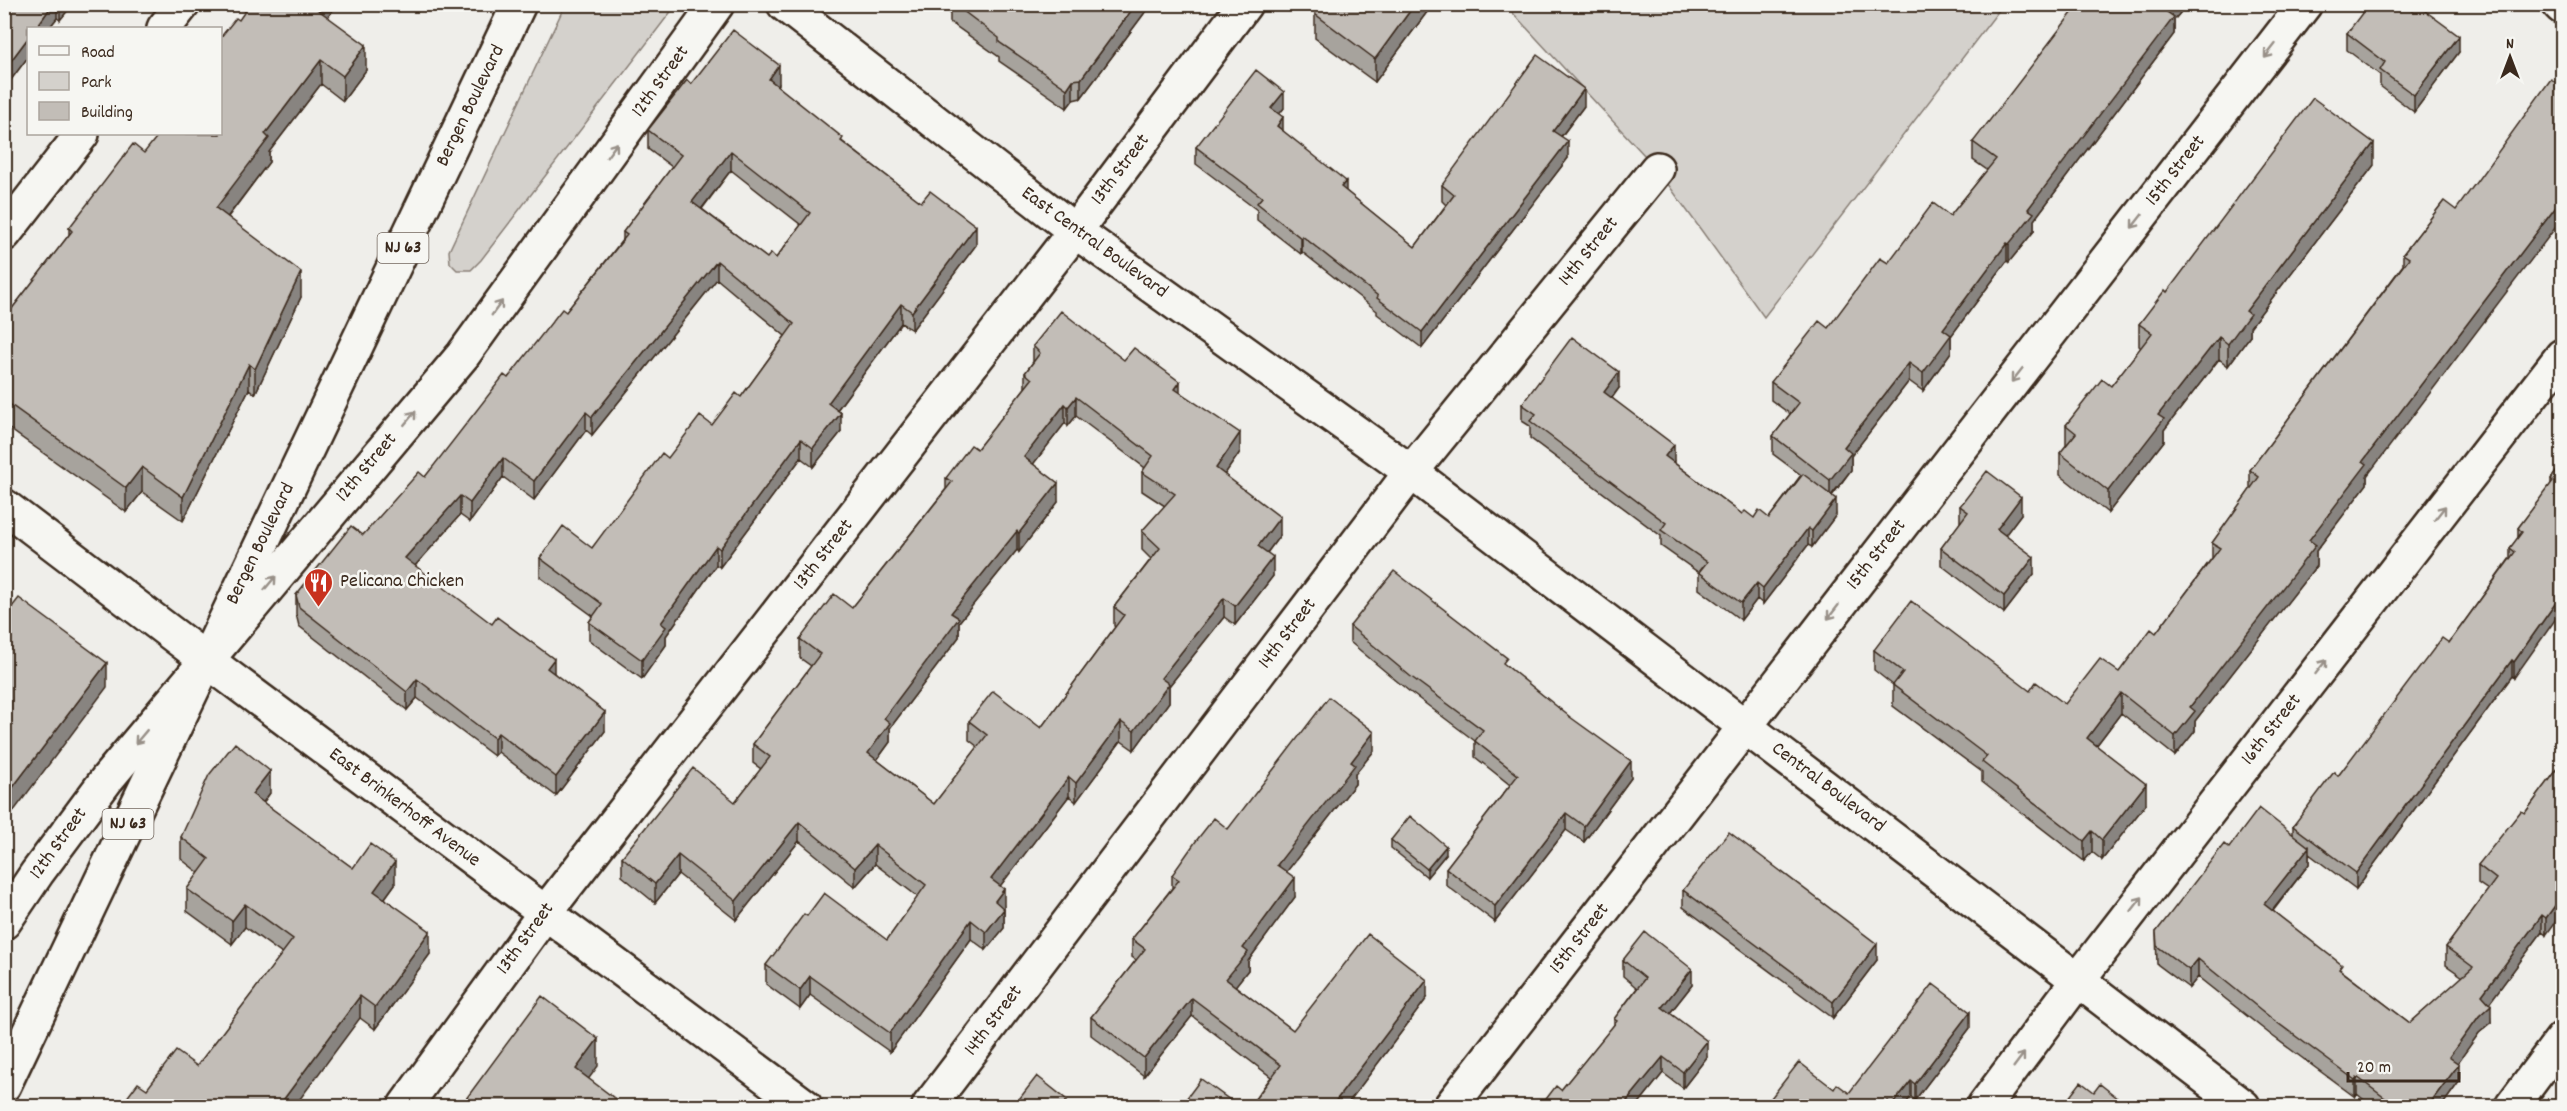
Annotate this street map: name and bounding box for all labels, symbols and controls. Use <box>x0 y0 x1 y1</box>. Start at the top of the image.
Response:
legend <box>27 27 222 135</box>
north arrow <box>2480 27 2540 87</box>
text: N <box>2506 33 2514 56</box>
street label: Bergen Boulevard <box>429 40 513 172</box>
street label: 12th Street <box>625 40 697 124</box>
text: Road <box>81 41 115 66</box>
one-way arrow <box>2263 43 2276 59</box>
text: Park <box>81 71 112 96</box>
text: Building <box>81 101 133 126</box>
street label: 13th Street <box>1085 128 1157 212</box>
street label: 15th Street <box>2139 130 2213 212</box>
one-way arrow <box>605 142 618 158</box>
street label: East Central Boulevard <box>1015 180 1173 306</box>
street label: 14th Street <box>1552 211 1626 293</box>
one-way arrow <box>2131 213 2144 229</box>
road number: NJ 63 <box>378 233 428 263</box>
one-way arrow <box>491 300 503 316</box>
one-way arrow <box>2011 367 2024 383</box>
one-way arrow <box>403 410 416 426</box>
street label: 12th Street <box>330 427 404 509</box>
street label: Bergen Boulevard <box>219 478 303 610</box>
one-way arrow <box>2434 505 2447 521</box>
street label: 13th Street <box>787 514 861 596</box>
street label: 15th Street <box>1840 514 1914 596</box>
restaurant icon: Pelicana Chicken <box>303 566 335 608</box>
place label: Pelicana Chicken <box>340 568 464 596</box>
one-way arrow <box>263 576 277 591</box>
street label: 14th Street <box>1252 593 1324 675</box>
one-way arrow <box>1826 604 1839 620</box>
one-way arrow <box>2314 660 2327 676</box>
street label: 16th Street <box>2235 688 2309 772</box>
one-way arrow <box>134 729 148 744</box>
street label: Central Boulevard <box>1765 736 1891 840</box>
street label: East Brinkerhoff Avenue <box>322 741 486 875</box>
street label: 12th Street <box>23 802 95 886</box>
road number: NJ 63 <box>102 809 154 839</box>
street label: 13th Street <box>490 897 562 981</box>
one-way arrow <box>2131 897 2143 913</box>
street label: 15th Street <box>1543 898 1617 980</box>
street label: 14th Street <box>958 980 1030 1062</box>
scale bar <box>2348 1045 2459 1083</box>
one-way arrow <box>2013 1052 2025 1068</box>
text: 20 m <box>2357 1056 2391 1081</box>

